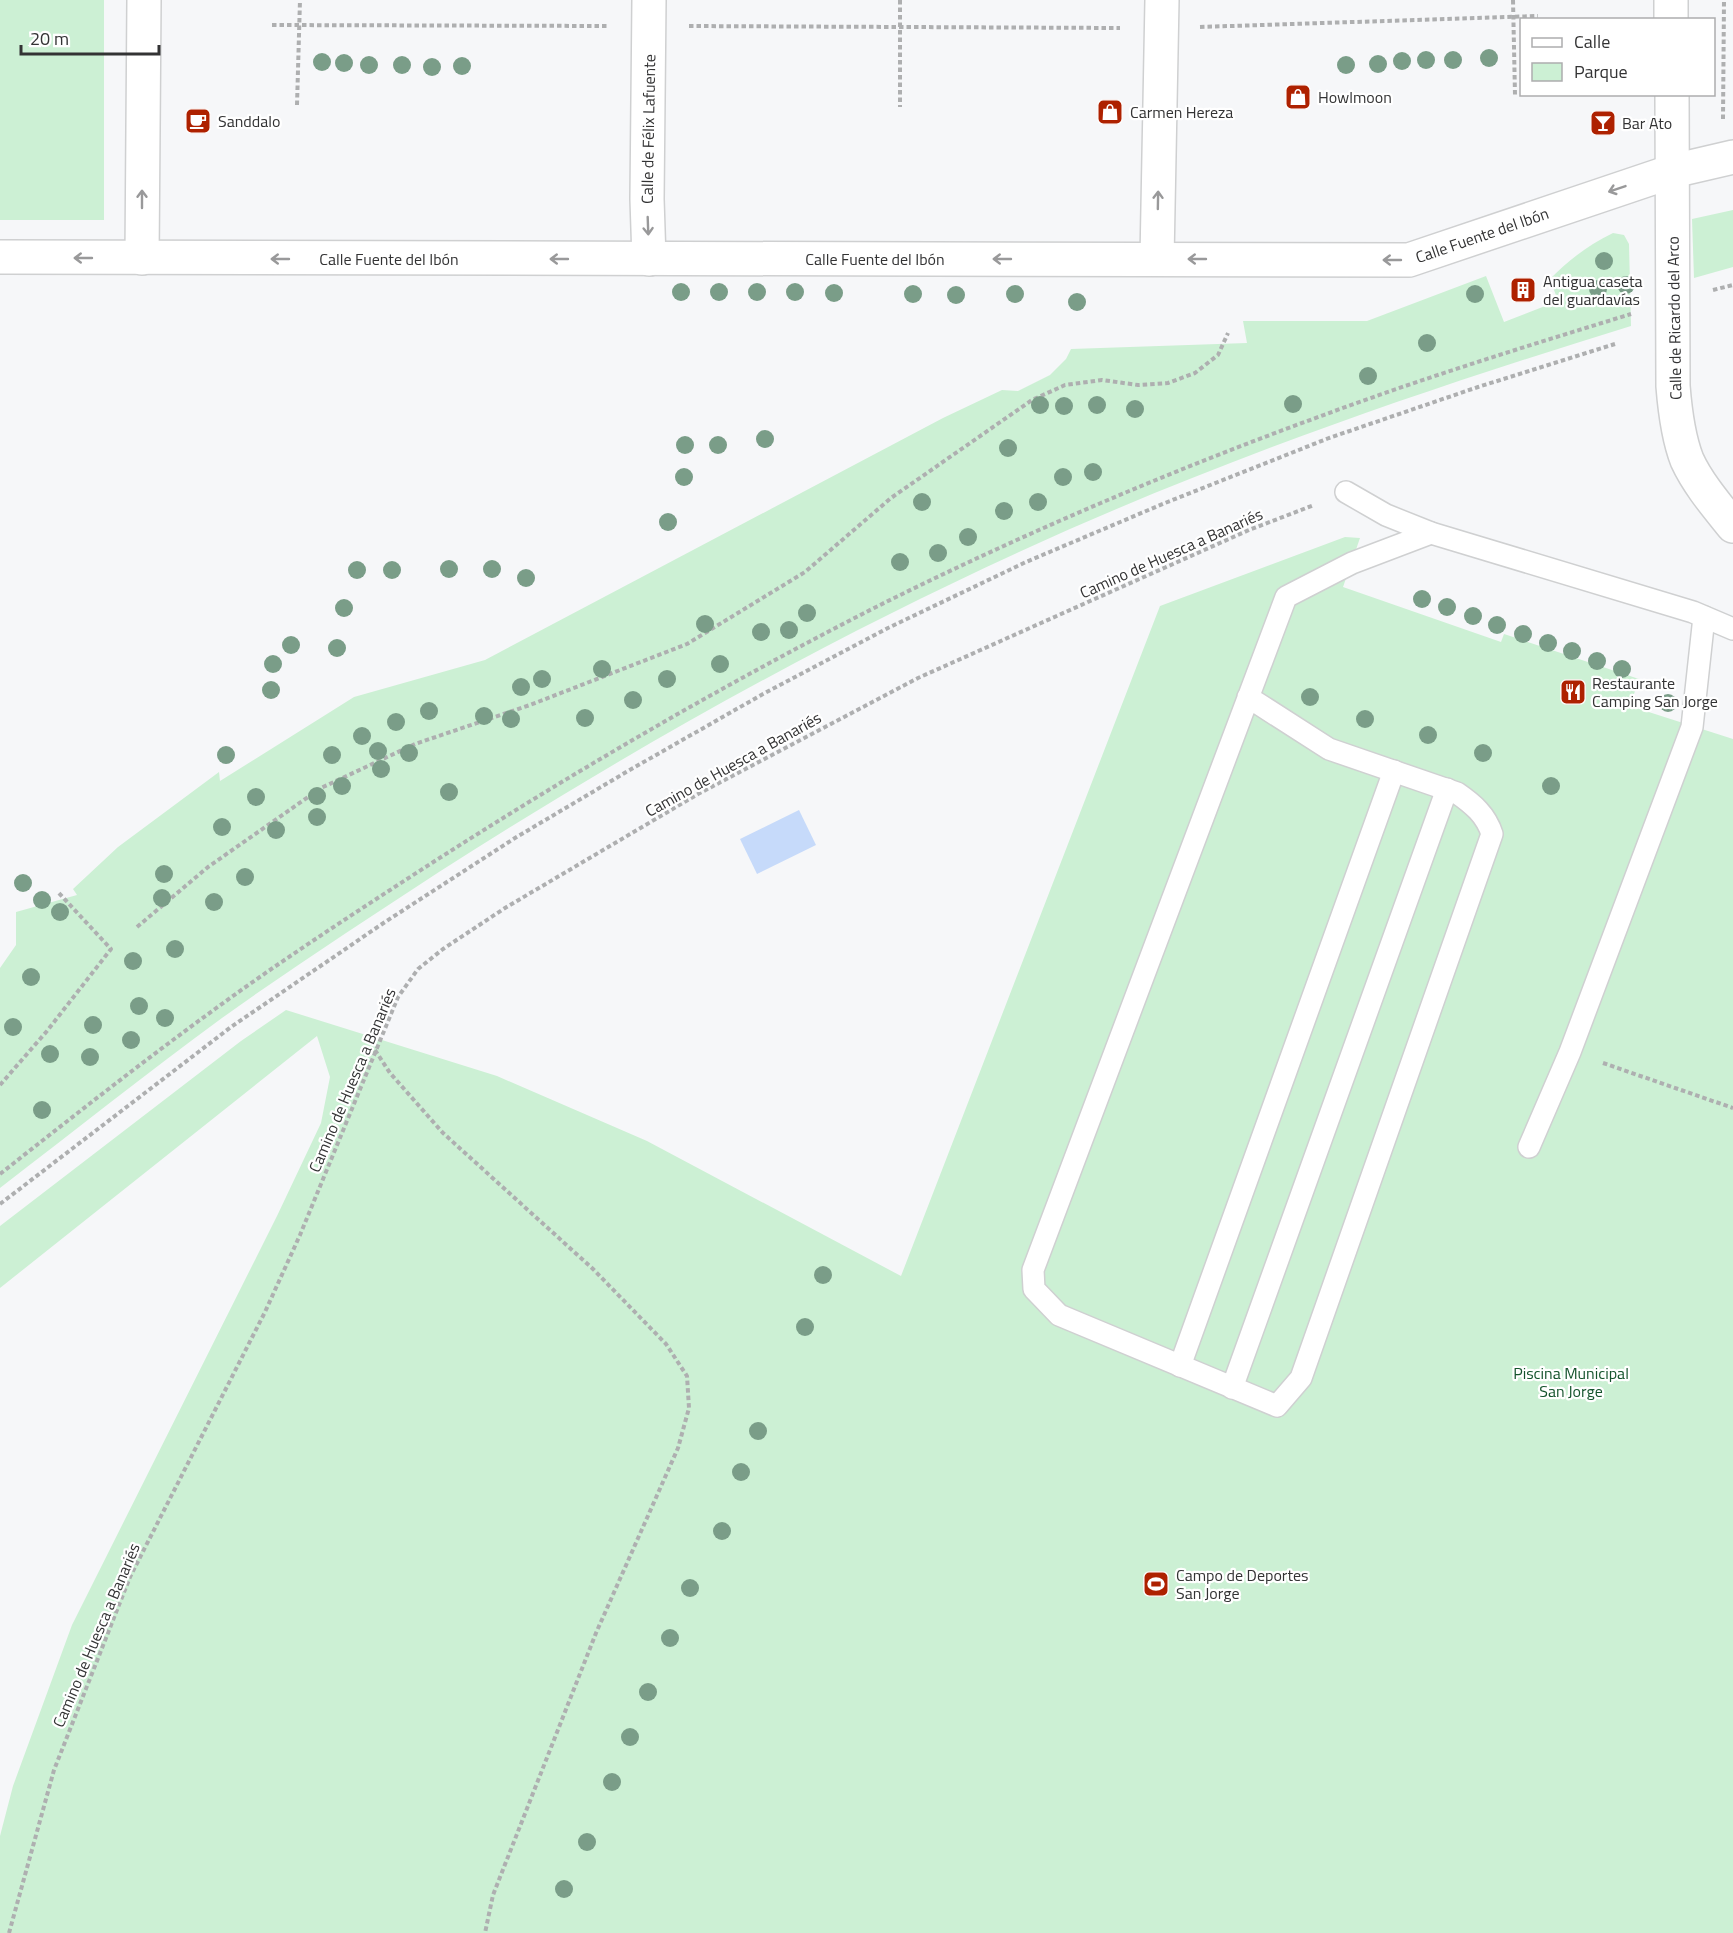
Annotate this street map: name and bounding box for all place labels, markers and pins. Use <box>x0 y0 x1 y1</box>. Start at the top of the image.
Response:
shop icon: Howlmoon <box>1283 82 1313 112</box>
place label: Howlmoon <box>1318 85 1392 109</box>
shop icon: Carmen Hereza <box>1095 97 1125 127</box>
place label: Carmen Hereza <box>1130 100 1233 124</box>
cafe icon: Sanddalo <box>183 106 213 136</box>
bar icon: Bar Ato <box>1588 108 1618 138</box>
place label: Sanddalo <box>218 109 280 133</box>
place label: Bar Ato <box>1622 111 1672 135</box>
place label: Antigua caseta del guardavías <box>1543 269 1643 311</box>
building icon: Antigua caseta del guardavías <box>1508 275 1538 305</box>
place label: Restaurante Camping San Jorge <box>1592 671 1718 713</box>
restaurant icon: Restaurante Camping San Jorge <box>1558 677 1588 707</box>
place label: Campo de Deportes San Jorge <box>1176 1563 1309 1605</box>
sports icon: Campo de Deportes San Jorge <box>1141 1569 1171 1599</box>

